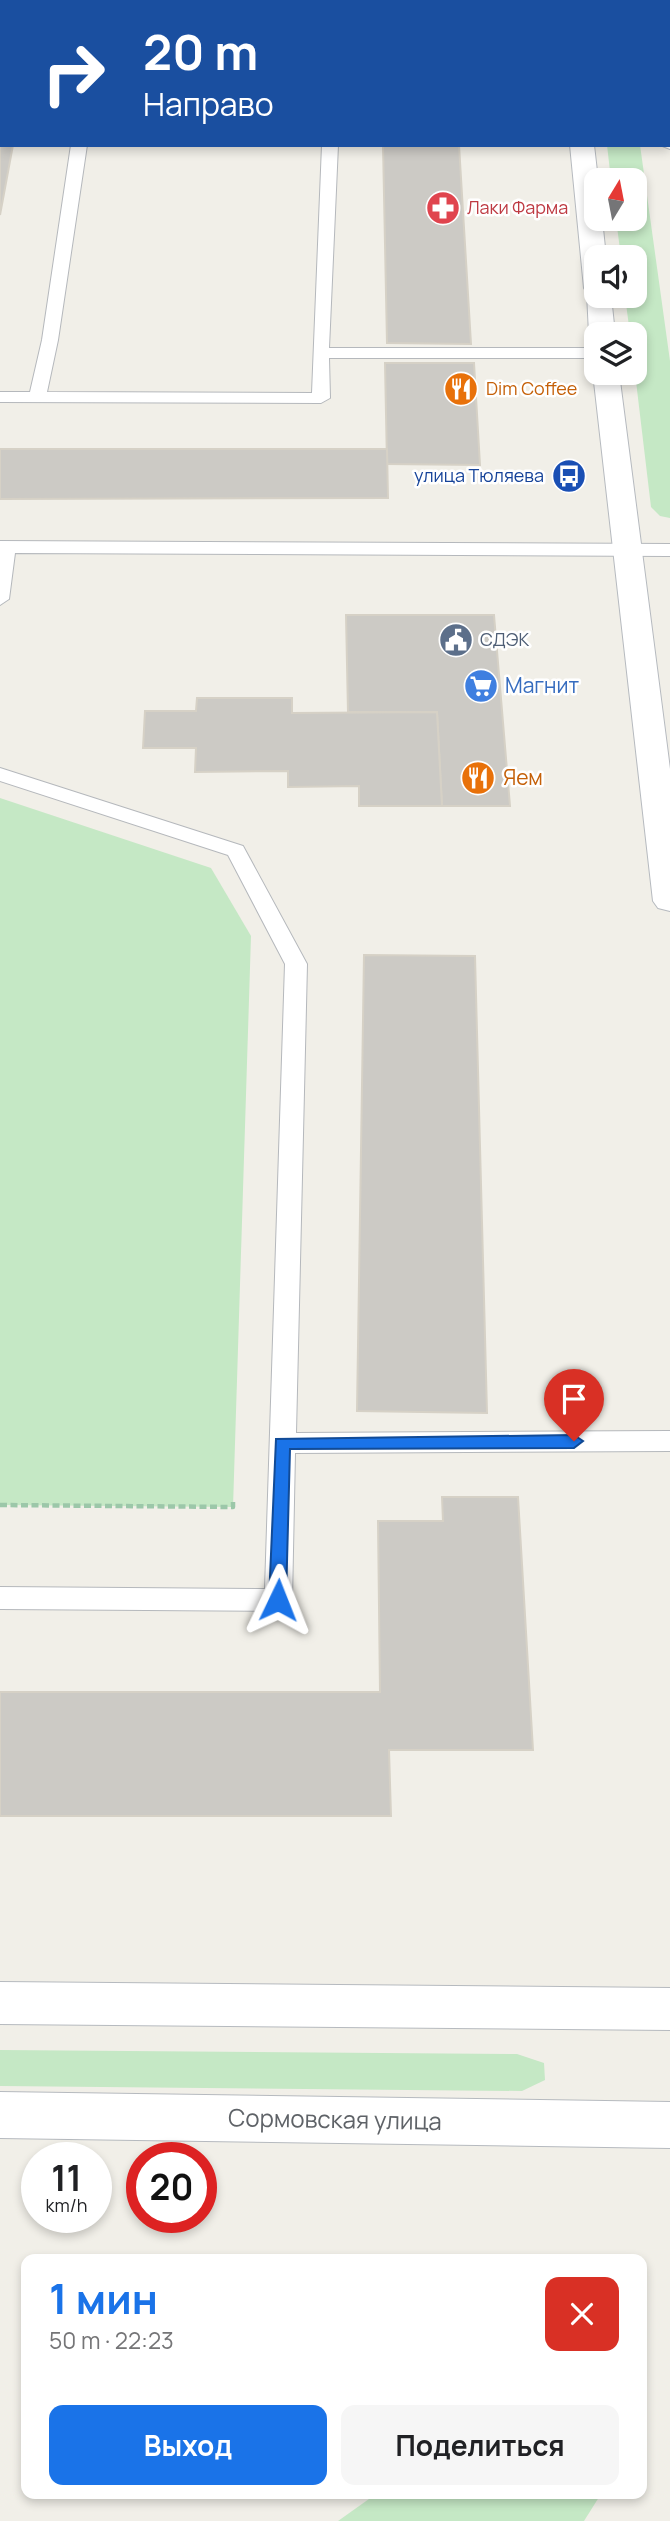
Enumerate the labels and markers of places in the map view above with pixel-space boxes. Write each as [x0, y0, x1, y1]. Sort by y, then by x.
pharmacy icon: Лаки Фарма [424, 189, 462, 227]
place label: Лаки Фарма [467, 195, 568, 219]
restaurant icon: Dim Coffee [442, 370, 480, 408]
place label: Dim Coffee [486, 376, 577, 400]
bus stop icon: улица Тюляева [550, 457, 588, 495]
place label: улица Тюляева [414, 463, 544, 487]
public building icon: СДЭК [437, 621, 475, 659]
place label: СДЭК [480, 627, 529, 651]
supermarket icon: Магнит [462, 667, 500, 705]
place label: Магнит [505, 671, 579, 699]
restaurant icon: Яем [459, 759, 497, 797]
place label: Яем [503, 763, 543, 791]
pin [544, 1369, 604, 1441]

